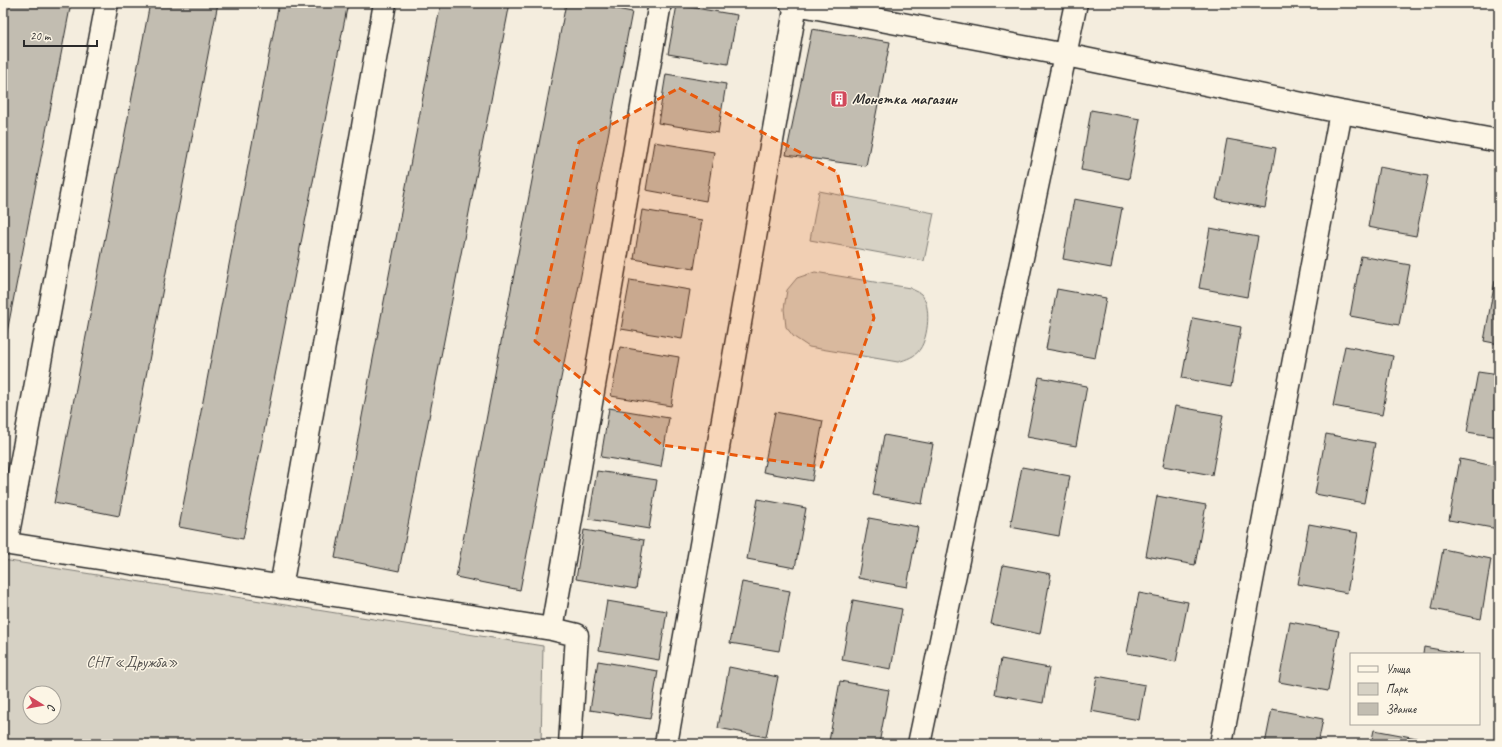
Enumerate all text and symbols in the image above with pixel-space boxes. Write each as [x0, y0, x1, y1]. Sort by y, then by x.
scale bar [24, 22, 97, 48]
text: 20 m [30, 28, 52, 44]
building icon: Монетка магазин [829, 89, 849, 109]
place label: Монетка магазин [852, 89, 958, 109]
park label: СНТ «Дружба» [86, 652, 178, 672]
legend [1350, 653, 1480, 725]
text: Улица [1386, 661, 1411, 677]
text: Парк [1386, 681, 1409, 697]
north arrow [22, 685, 62, 725]
text: Здание [1386, 701, 1417, 717]
text: С [44, 703, 59, 712]

